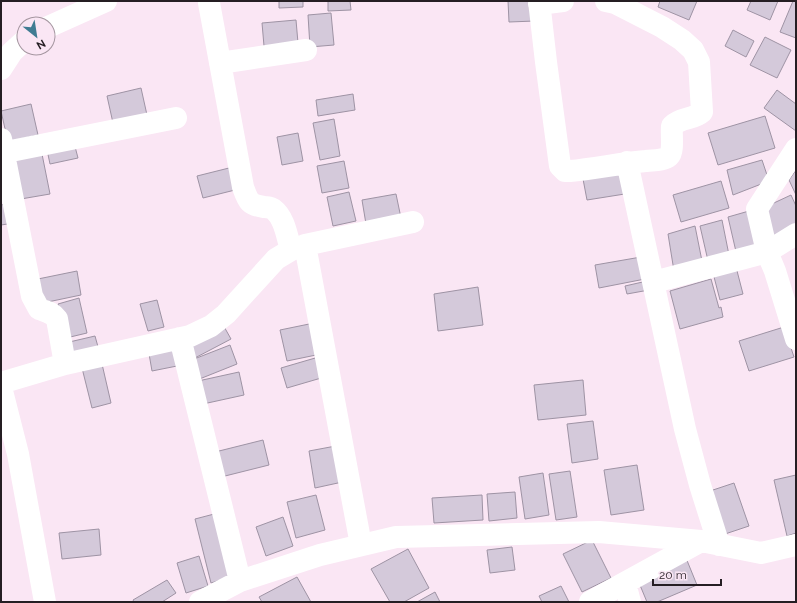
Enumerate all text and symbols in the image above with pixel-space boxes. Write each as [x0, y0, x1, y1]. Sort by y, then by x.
north arrow [16, 16, 56, 56]
text: N [34, 36, 48, 52]
scale bar [653, 561, 721, 587]
text: 20 m [659, 568, 687, 582]

